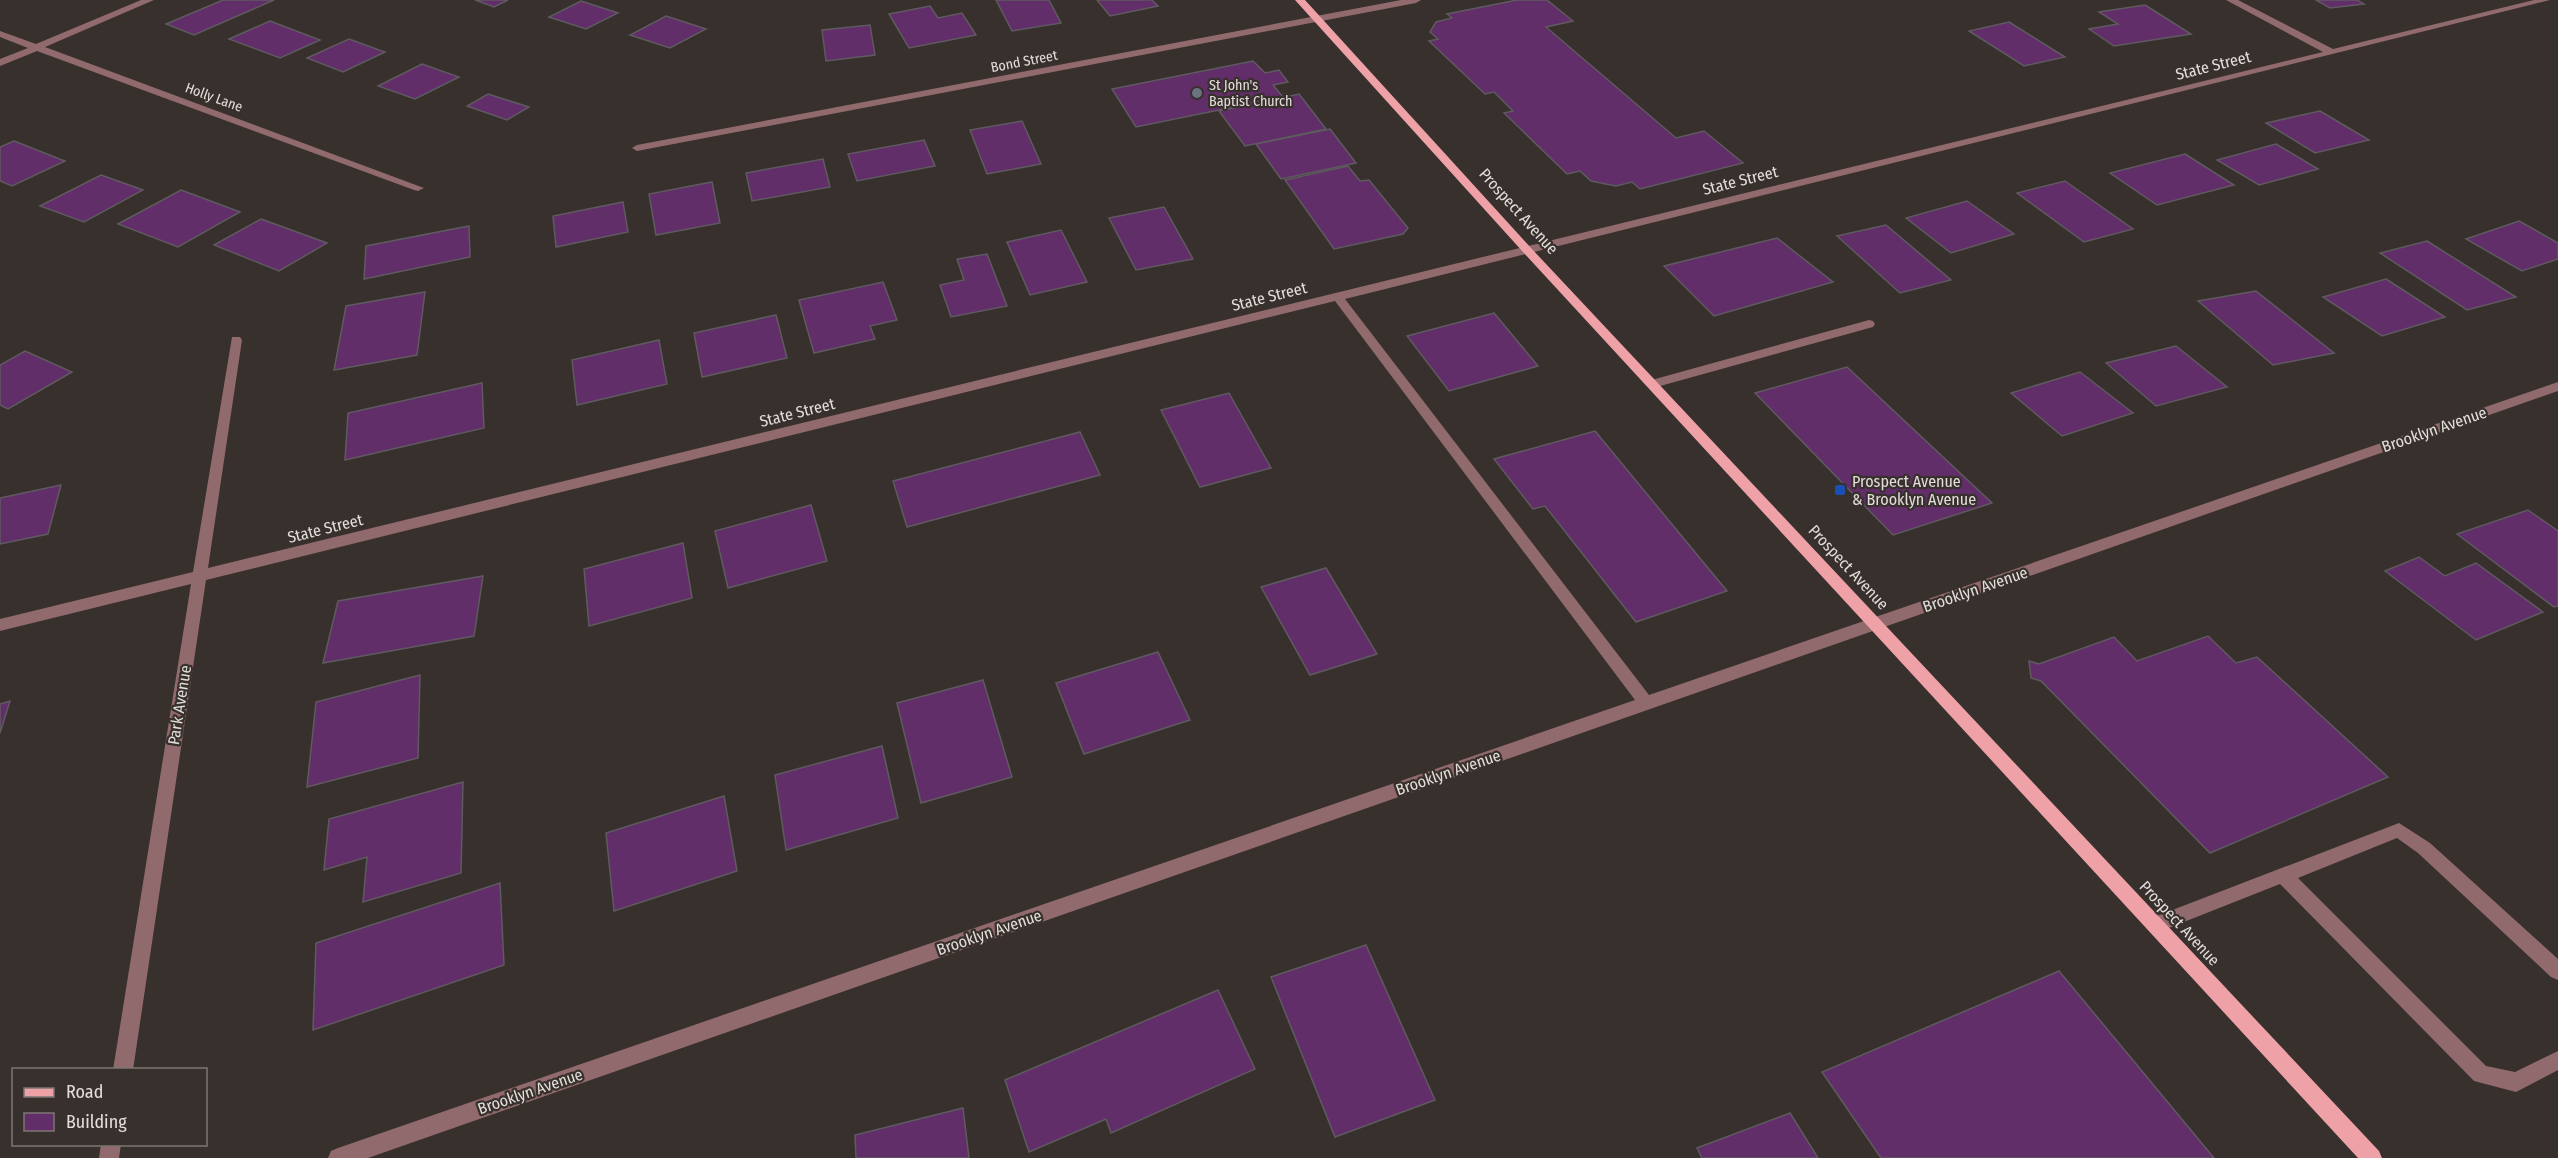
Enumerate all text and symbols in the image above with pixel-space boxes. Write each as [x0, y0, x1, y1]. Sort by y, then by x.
street label: Bond Street [989, 47, 1059, 76]
street label: State Street [2174, 47, 2253, 84]
place label: St John's Baptist Church [1209, 77, 1292, 110]
street label: Holly Lane [183, 79, 245, 116]
marker: St John's Baptist Church [1190, 86, 1204, 100]
street label: State Street [1701, 162, 1780, 199]
street label: Prospect Avenue [1475, 165, 1562, 258]
street label: State Street [1230, 278, 1309, 315]
street label: State Street [758, 394, 837, 431]
street label: Brooklyn Avenue [2379, 403, 2489, 456]
place label: Prospect Avenue & Brooklyn Avenue [1852, 472, 1976, 509]
marker: Prospect Avenue & Brooklyn Avenue [1833, 483, 1847, 497]
street label: State Street [286, 510, 365, 547]
street label: Prospect Avenue [1805, 521, 1893, 614]
street label: Brooklyn Avenue [1920, 563, 2030, 616]
street label: Park Avenue [164, 664, 195, 746]
street label: Brooklyn Avenue [1393, 746, 1503, 799]
street label: Prospect Avenue [2136, 877, 2224, 970]
street label: Brooklyn Avenue [934, 906, 1044, 959]
street label: Brooklyn Avenue [475, 1065, 585, 1118]
legend [12, 1068, 207, 1146]
text: Road [66, 1081, 103, 1103]
text: Building [66, 1111, 127, 1133]

